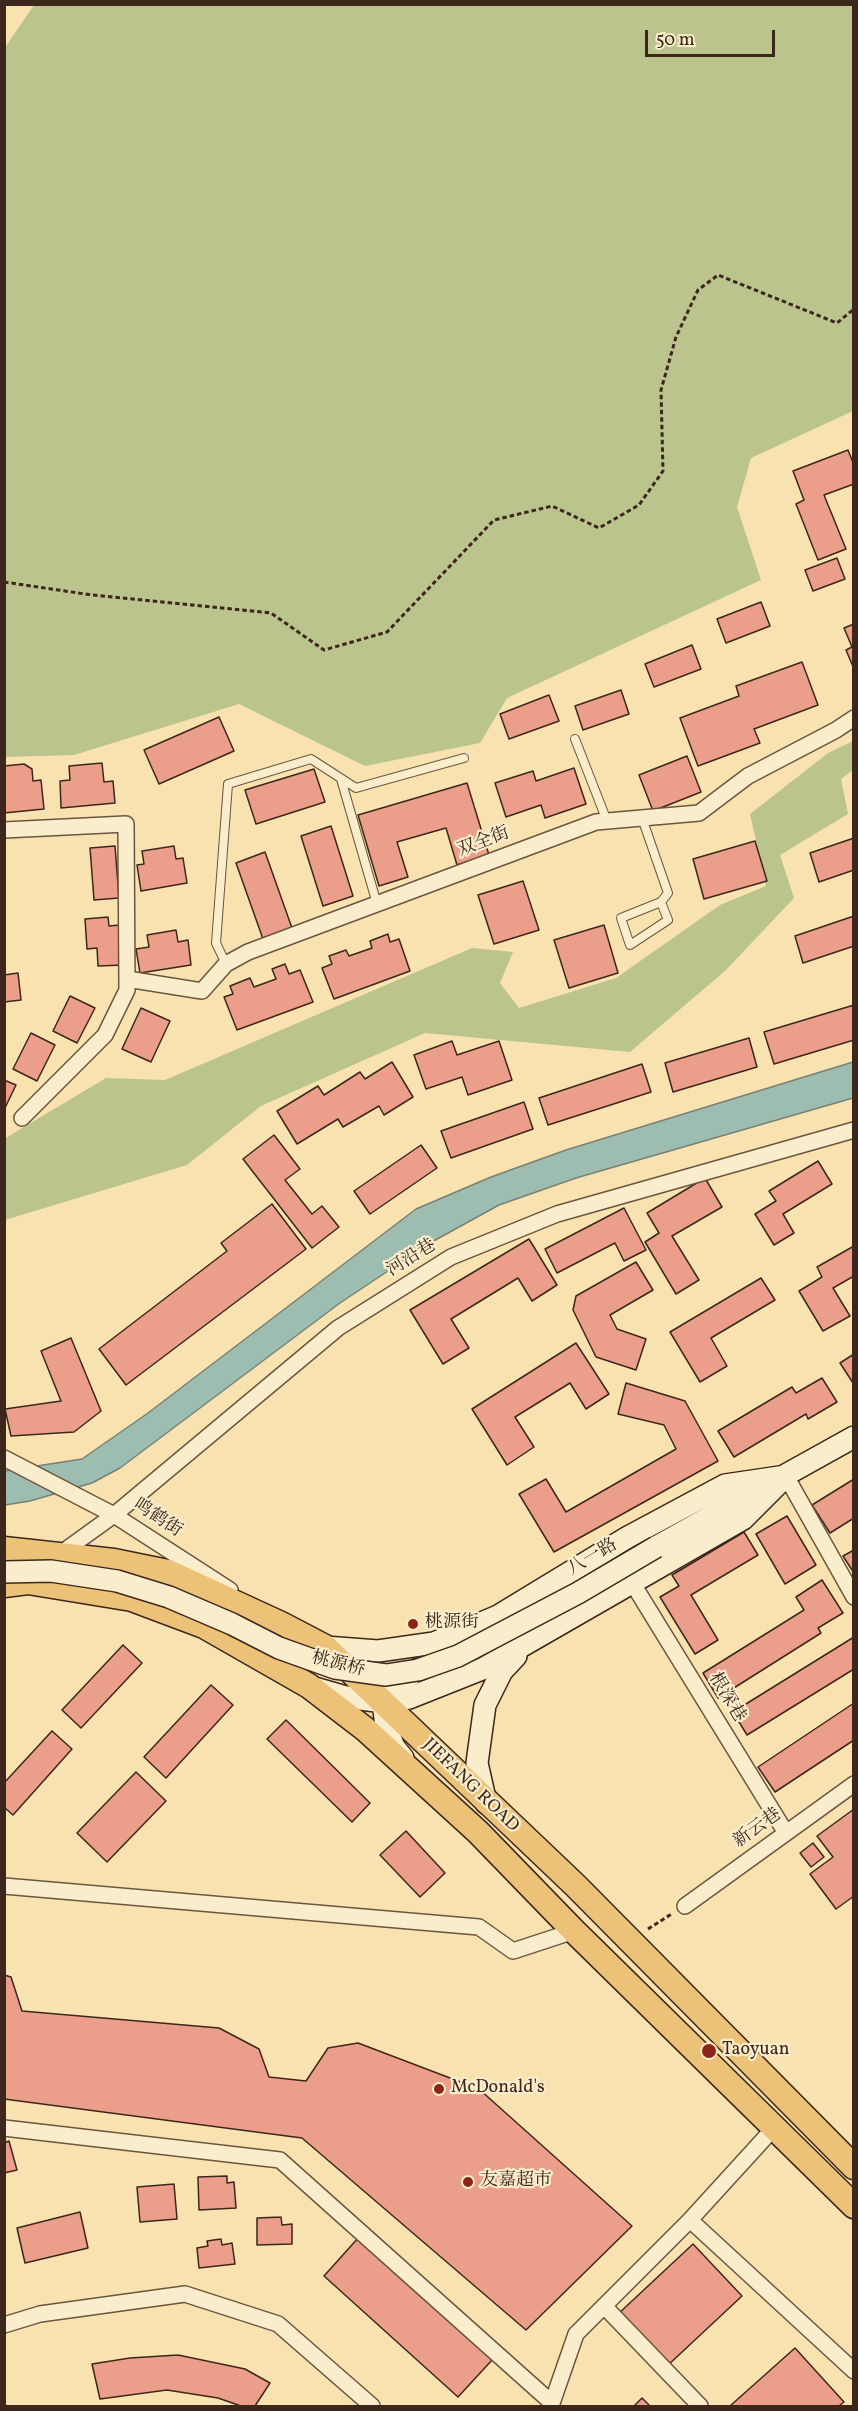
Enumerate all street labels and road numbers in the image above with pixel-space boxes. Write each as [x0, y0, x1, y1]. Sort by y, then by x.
street label: 双全街 [455, 823, 513, 863]
street label: 河沿巷 [383, 1236, 441, 1282]
street label: 鸣鹤街 [128, 1495, 186, 1543]
street label: 八一路 [564, 1535, 622, 1581]
street label: 桃源桥 [309, 1648, 367, 1682]
street label: 根深巷 [703, 1669, 749, 1727]
street label: JIEFANG ROAD [417, 1735, 523, 1837]
street label: 新云巷 [730, 1804, 786, 1854]

